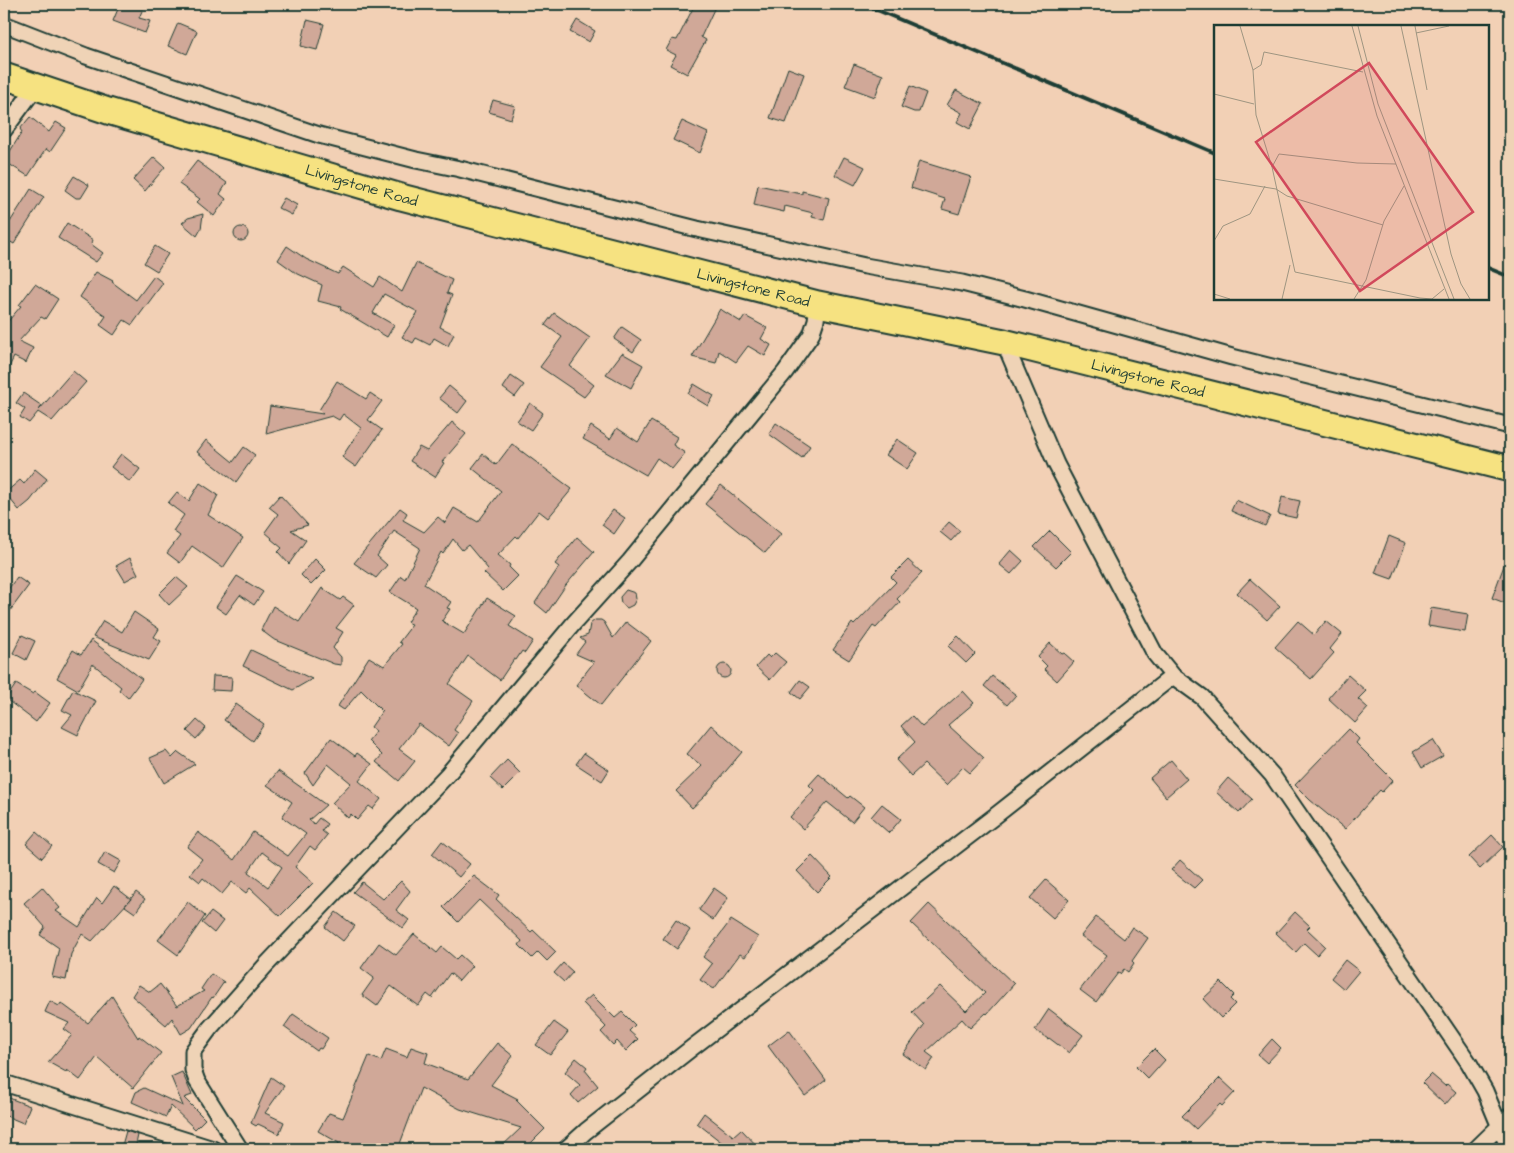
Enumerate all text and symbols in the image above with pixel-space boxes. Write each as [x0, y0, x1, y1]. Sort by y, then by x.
inset map [1214, 25, 1489, 300]
street label: Livingstone Road [303, 159, 420, 212]
street label: Livingstone Road [695, 263, 813, 313]
street label: Livingstone Road [1089, 354, 1207, 403]

